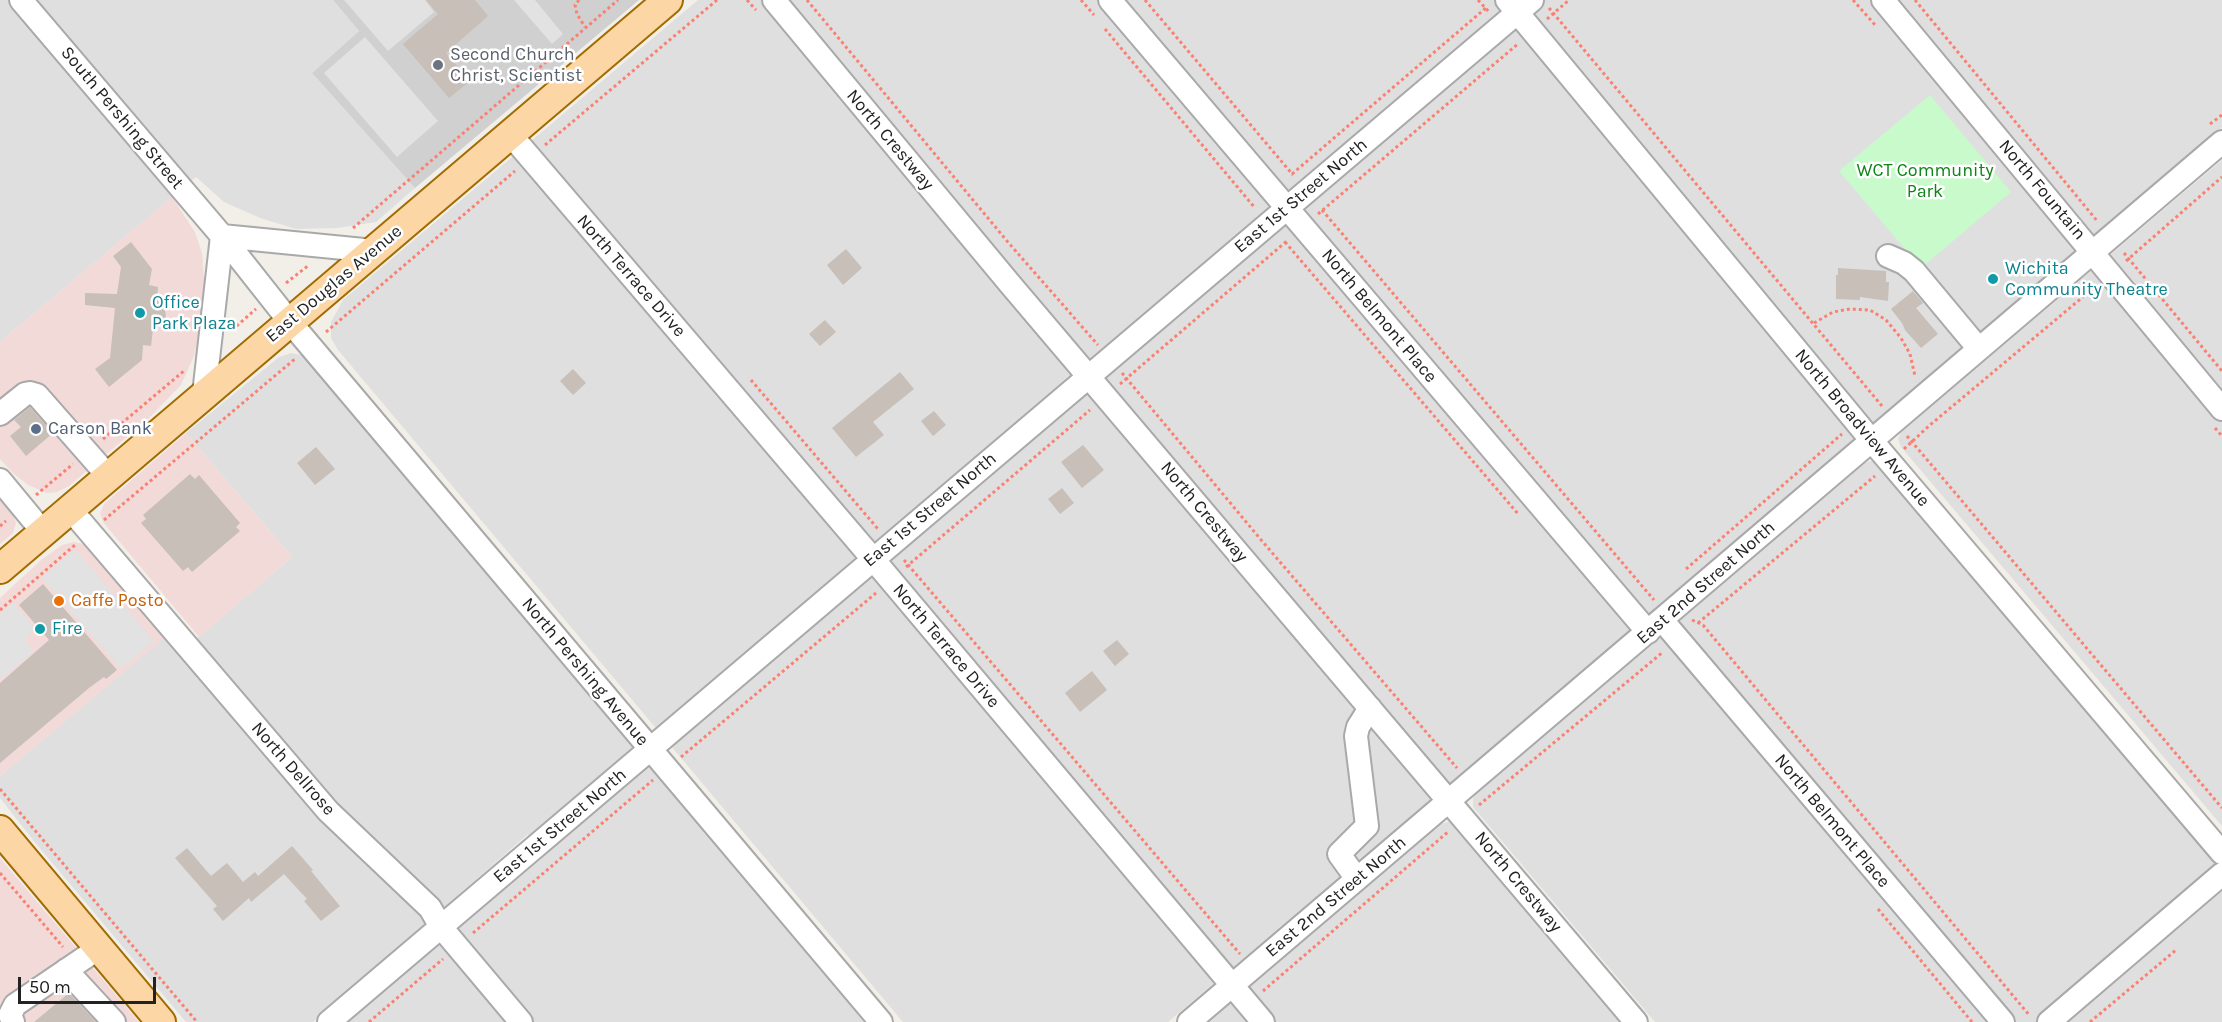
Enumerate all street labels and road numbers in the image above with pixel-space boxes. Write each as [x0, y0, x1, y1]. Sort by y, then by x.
street label: South Pershing Street [56, 42, 188, 194]
street label: North Crestway [842, 85, 938, 195]
street label: East 1st Street North [1230, 134, 1372, 258]
street label: North Fountain [1994, 136, 2090, 244]
street label: North Terrace Drive [572, 210, 690, 342]
street label: East Douglas Avenue [261, 221, 407, 347]
street label: North Belmont Place [1317, 245, 1441, 387]
street label: North Broadview Avenue [1790, 345, 1934, 511]
street label: East 1st Street North [859, 448, 1001, 572]
street label: North Crestway [1156, 457, 1252, 567]
street label: East 2nd Street North [1632, 517, 1780, 649]
street label: North Terrace Drive [888, 580, 1004, 712]
street label: North Pershing Avenue [517, 594, 653, 750]
street label: North Dellrose [247, 718, 339, 820]
street label: North Belmont Place [1770, 750, 1894, 892]
street label: East 1st Street North [489, 764, 631, 888]
street label: North Crestway [1470, 827, 1566, 937]
street label: East 2nd Street North [1261, 832, 1411, 962]

